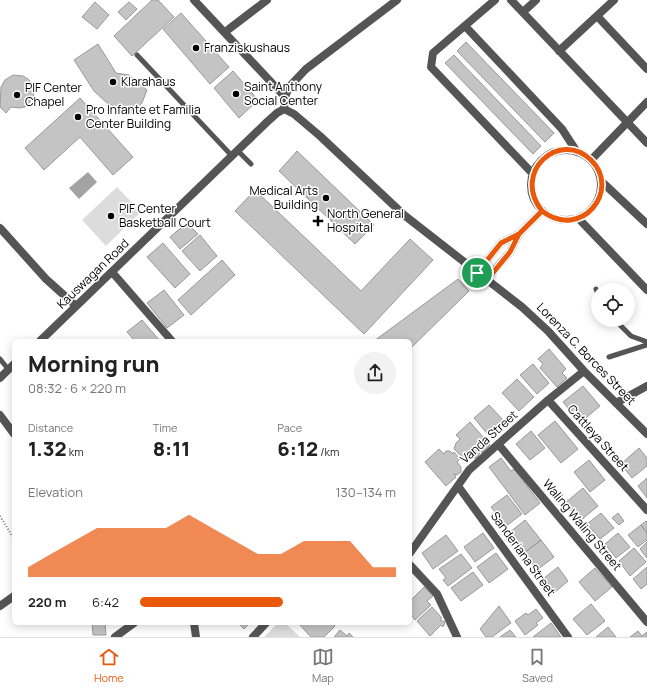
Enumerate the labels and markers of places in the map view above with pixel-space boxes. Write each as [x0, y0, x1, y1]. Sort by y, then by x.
place label: Franziskushaus [204, 39, 290, 56]
marker: Franziskushaus [191, 43, 201, 53]
place label: Klarahaus [121, 73, 176, 90]
marker: Klarahaus [108, 77, 118, 87]
place label: Saint Anthony Social Center [244, 78, 323, 109]
place label: PIF Center Chapel [25, 79, 83, 110]
marker: Saint Anthony Social Center [231, 89, 241, 99]
marker: PIF Center Chapel [12, 90, 22, 100]
place label: Pro Infante et Familia Center Building [86, 101, 201, 132]
marker: Pro Infante et Familia Center Building [73, 112, 83, 122]
place label: Medical Arts Building [249, 182, 318, 213]
marker: Medical Arts Building [321, 193, 331, 203]
place label: PIF Center Basketball Court [119, 200, 211, 231]
place label: North General Hospital [327, 205, 404, 236]
marker: PIF Center Basketball Court [106, 211, 116, 221]
marker: North General Hospital [312, 215, 324, 227]
pin [460, 256, 494, 290]

